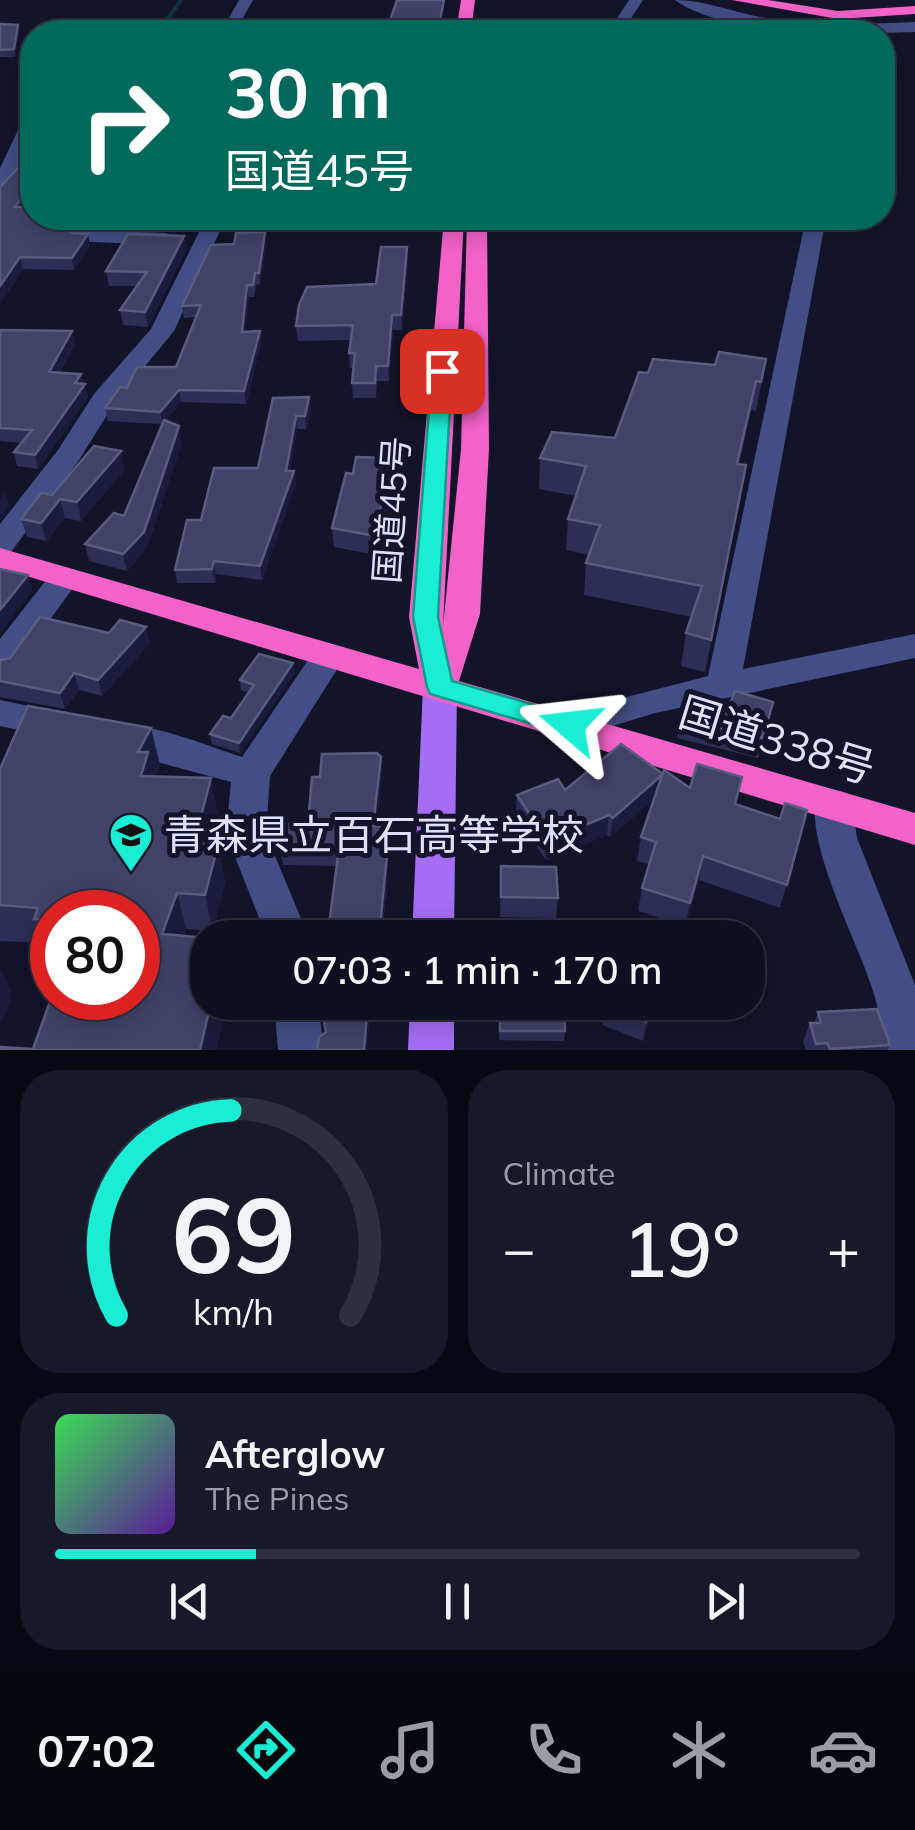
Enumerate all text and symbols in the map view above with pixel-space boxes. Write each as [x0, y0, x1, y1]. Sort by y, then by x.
text: 30 m [225, 48, 391, 136]
icon: right [60, 60, 190, 190]
text: 国道45号 [225, 142, 414, 198]
pin [400, 329, 485, 414]
icon: arrive [415, 344, 470, 399]
street label: 国道45号 [364, 435, 418, 585]
position arrow [518, 673, 622, 777]
street label: 国道338号 [673, 685, 881, 794]
place label: 青森県立百石高等学校 [164, 808, 584, 861]
school or university icon: 青森県立百石高等学校 [108, 812, 154, 873]
speed limit sign: 80 [30, 890, 160, 1020]
text: 07:03 · 1 min · 170 m [292, 946, 663, 994]
text: Climate [503, 1153, 615, 1193]
text: 69 [171, 1168, 296, 1299]
text: 19° [622, 1202, 740, 1296]
text: − [503, 1214, 536, 1283]
text: + [827, 1214, 860, 1283]
text: km/h [193, 1289, 274, 1334]
text: Afterglow [205, 1430, 385, 1478]
text: The Pines [205, 1478, 349, 1518]
icon: previous [162, 1574, 217, 1629]
icon: pause [430, 1574, 485, 1629]
icon: next [698, 1574, 753, 1629]
icon: directions [231, 1715, 301, 1785]
icon: music [375, 1715, 445, 1785]
icon: phone [519, 1715, 589, 1785]
icon: climate [664, 1715, 734, 1785]
icon: car [808, 1715, 878, 1785]
text: 07:02 [37, 1722, 156, 1778]

